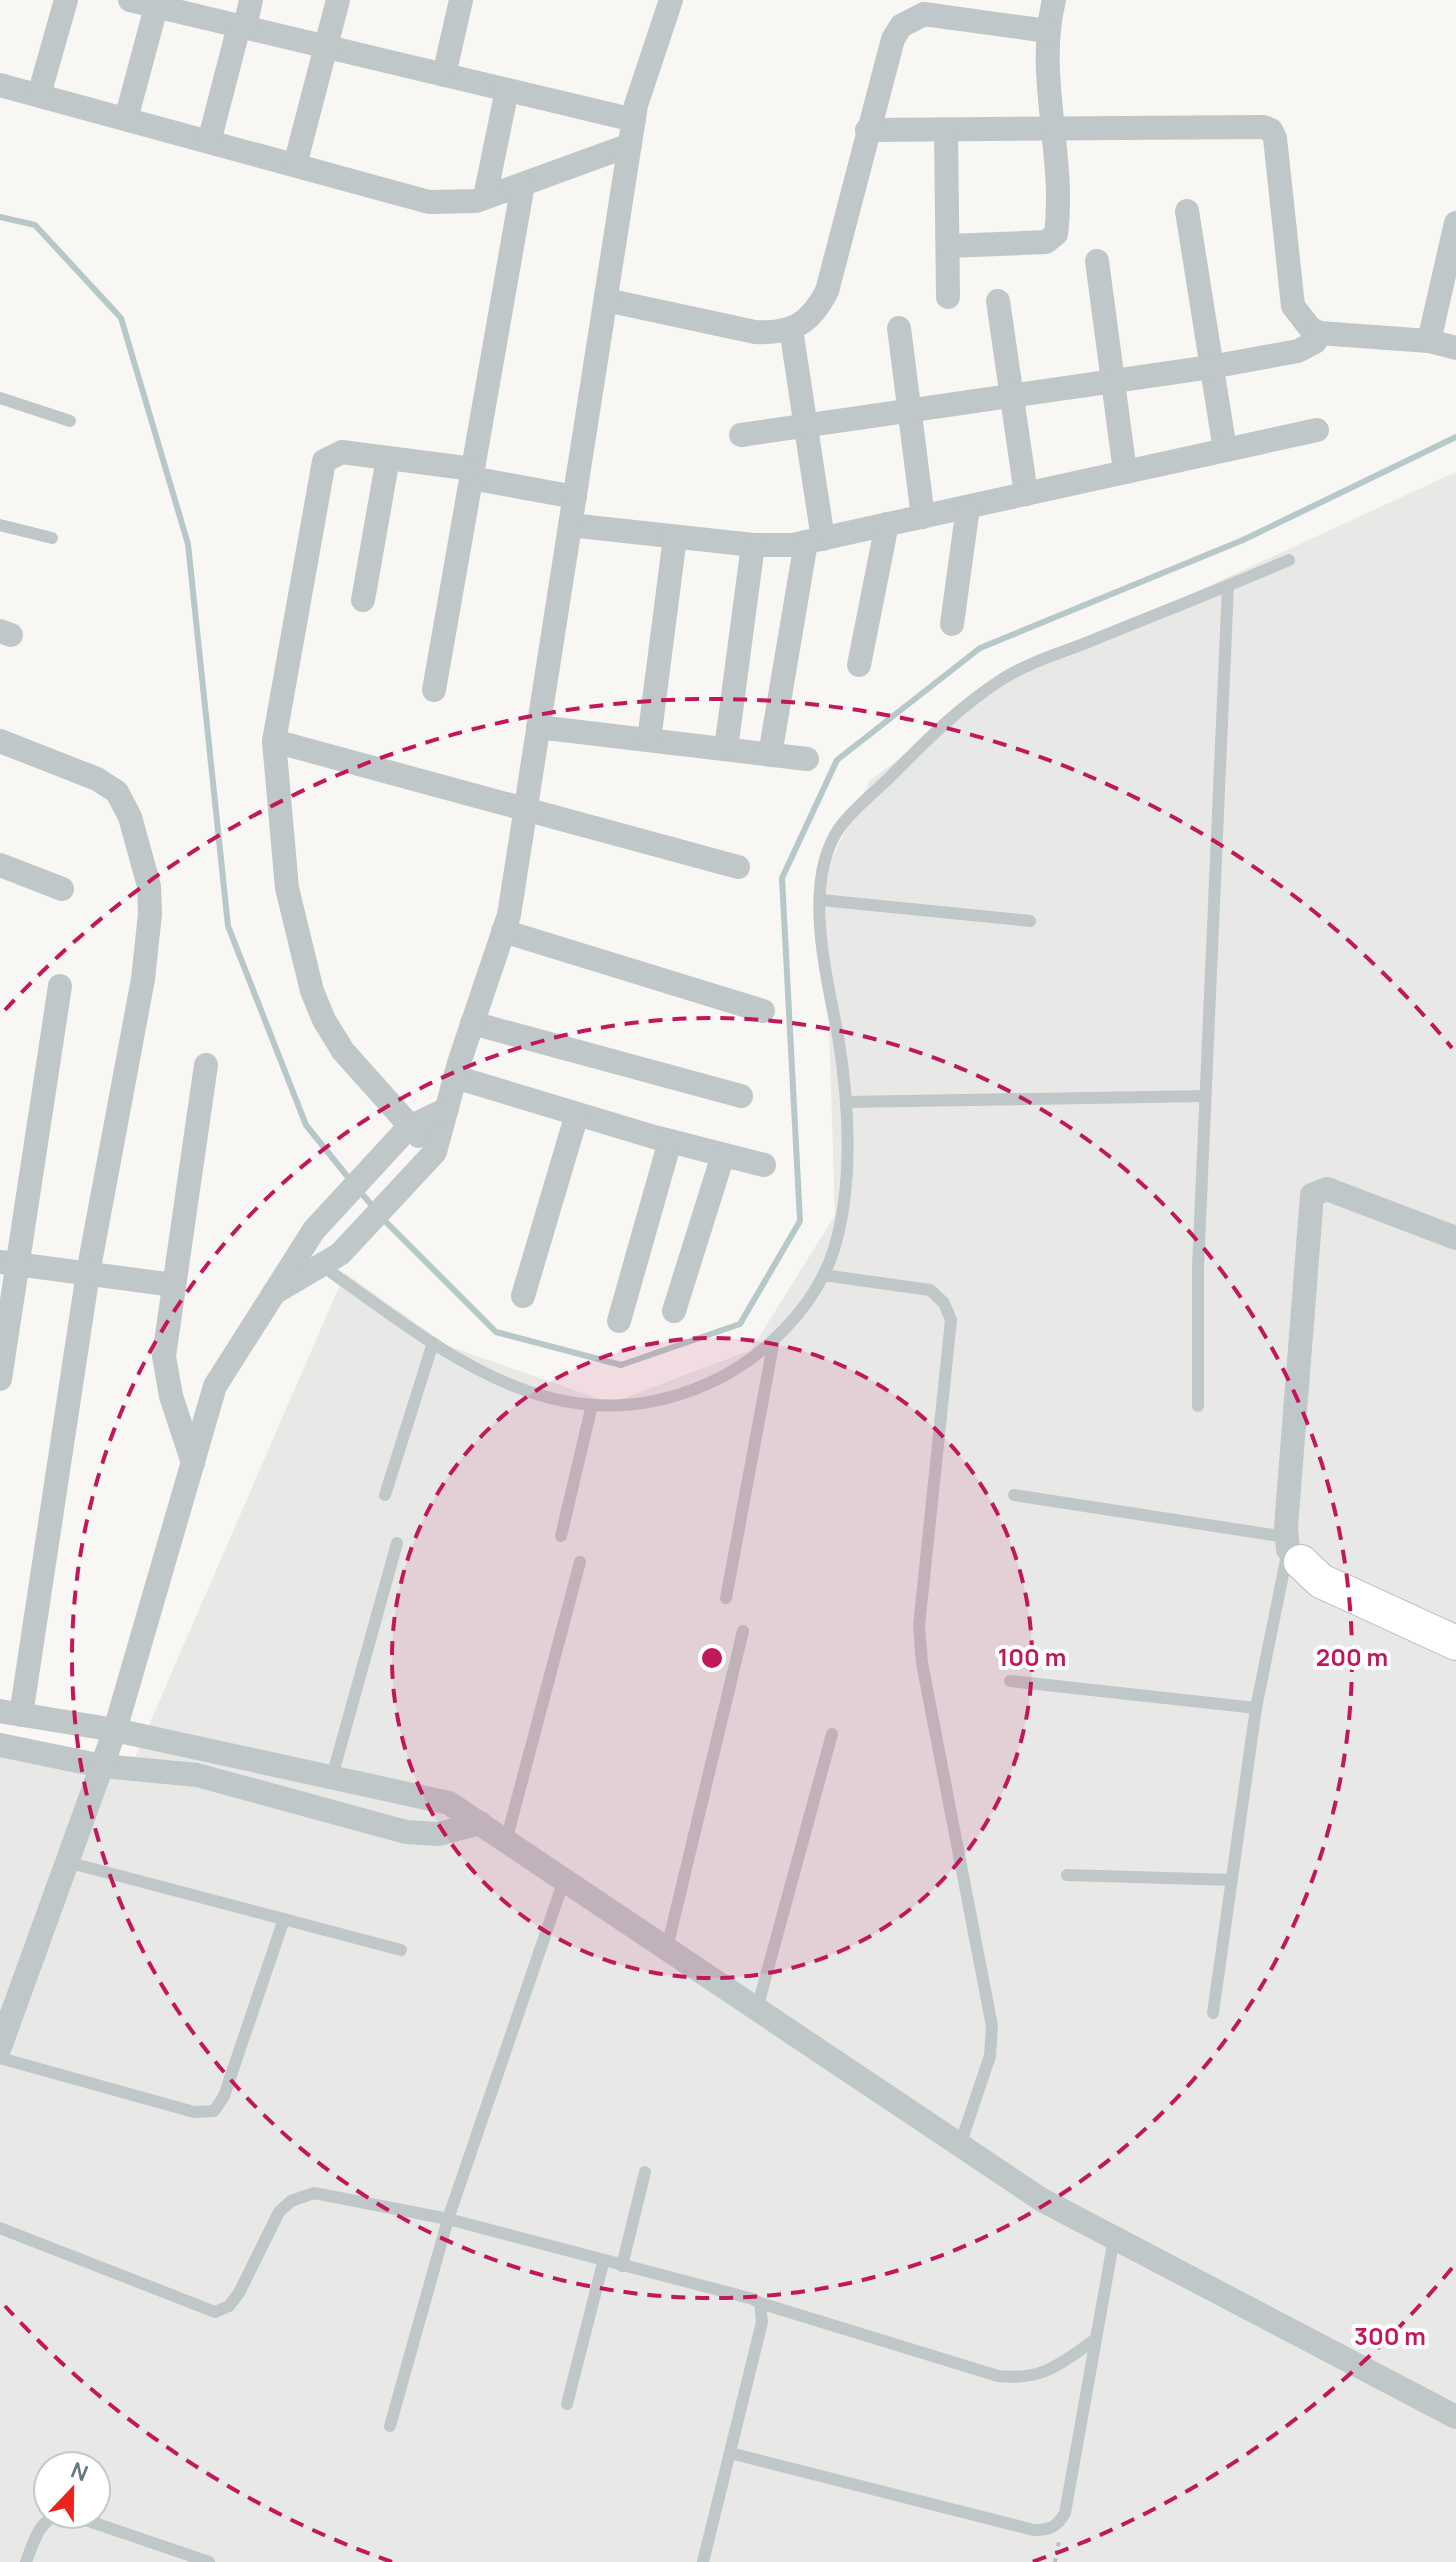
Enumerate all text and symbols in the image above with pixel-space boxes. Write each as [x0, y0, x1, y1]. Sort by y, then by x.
text: 100 m [998, 1640, 1066, 1673]
text: 200 m [1316, 1640, 1388, 1673]
centre of rings [698, 1644, 726, 1672]
text: 300 m [1354, 2319, 1426, 2352]
north arrow [32, 2450, 112, 2530]
text: N [67, 2455, 92, 2488]

